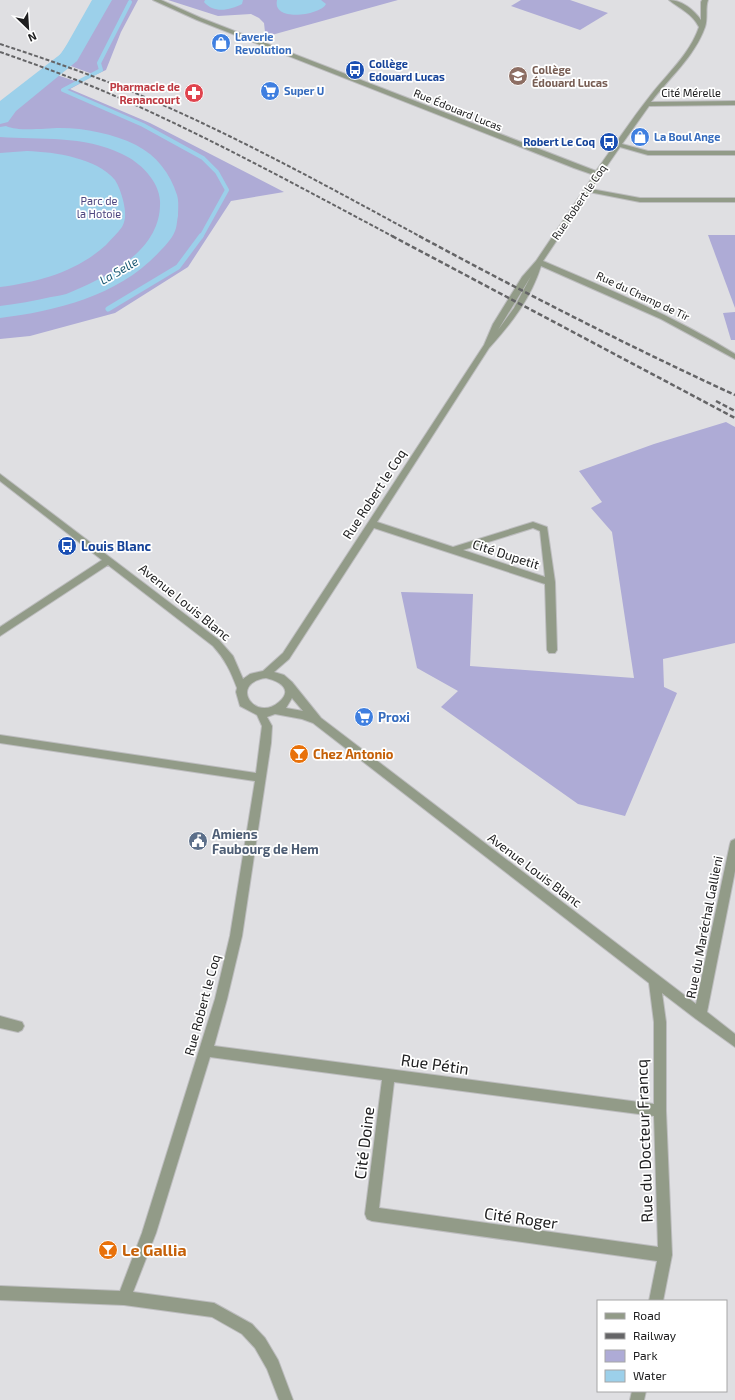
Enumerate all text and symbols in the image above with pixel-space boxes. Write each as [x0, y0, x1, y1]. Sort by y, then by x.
north arrow [8, 8, 48, 48]
text: N [26, 30, 39, 45]
place label: Laverie Revolution [235, 30, 292, 56]
shop icon: Laverie Revolution [210, 32, 232, 54]
place label: Collège Edouard Lucas [369, 57, 445, 83]
bus stop icon: Collège Edouard Lucas [344, 59, 366, 81]
place label: Collège Édouard Lucas [532, 63, 608, 89]
school or university icon: Collège Édouard Lucas [507, 65, 529, 87]
place label: Pharmacie de Renancourt [110, 80, 180, 106]
supermarket icon: Super U [259, 80, 281, 102]
pharmacy icon: Pharmacie de Renancourt [183, 82, 205, 104]
place label: Super U [284, 84, 324, 97]
street label: Rue Édouard Lucas [412, 86, 505, 133]
street label: Cité Mérelle [661, 86, 721, 99]
shop icon: La Boul Ange [629, 126, 651, 148]
place label: La Boul Ange [654, 130, 720, 143]
bus stop icon: Robert Le Coq [598, 131, 620, 153]
place label: Robert Le Coq [523, 135, 595, 148]
street label: Rue Robert le Coq [549, 162, 609, 242]
park label: Parc de la Hotoie [77, 194, 121, 220]
water label: La Selle [97, 253, 141, 287]
street label: Rue du Champ de Tir [594, 268, 693, 323]
street label: Rue Robert le Coq [339, 446, 409, 542]
bus stop icon: Louis Blanc [56, 535, 78, 557]
street label: Cité Dupetit [471, 536, 541, 572]
place label: Louis Blanc [81, 538, 151, 554]
street label: Avenue Louis Blanc [136, 560, 234, 644]
supermarket icon: Proxi [353, 706, 375, 728]
place label: Proxi [378, 709, 410, 725]
bar icon: Chez Antonio [288, 743, 310, 765]
place label: Chez Antonio [313, 746, 394, 762]
place label: Amiens Faubourg de Hem [212, 826, 319, 857]
street label: Avenue Louis Blanc [485, 829, 585, 911]
public building icon: Amiens Faubourg de Hem [187, 830, 209, 852]
street label: Rue du Maréchal Gallieni [682, 854, 726, 1000]
street label: Rue Robert le Coq [181, 953, 223, 1057]
street label: Rue Pétin [400, 1049, 470, 1078]
street label: Rue du Docteur Francq [631, 1059, 656, 1223]
street label: Cité Doine [350, 1106, 377, 1180]
street label: Cité Roger [483, 1203, 560, 1232]
bar icon: Le Gallia [97, 1239, 119, 1261]
place label: Le Gallia [122, 1240, 187, 1259]
legend [597, 1300, 727, 1392]
text: Road [633, 1308, 661, 1322]
text: Railway [633, 1328, 677, 1342]
text: Park [633, 1348, 658, 1362]
text: Water [633, 1368, 667, 1382]

